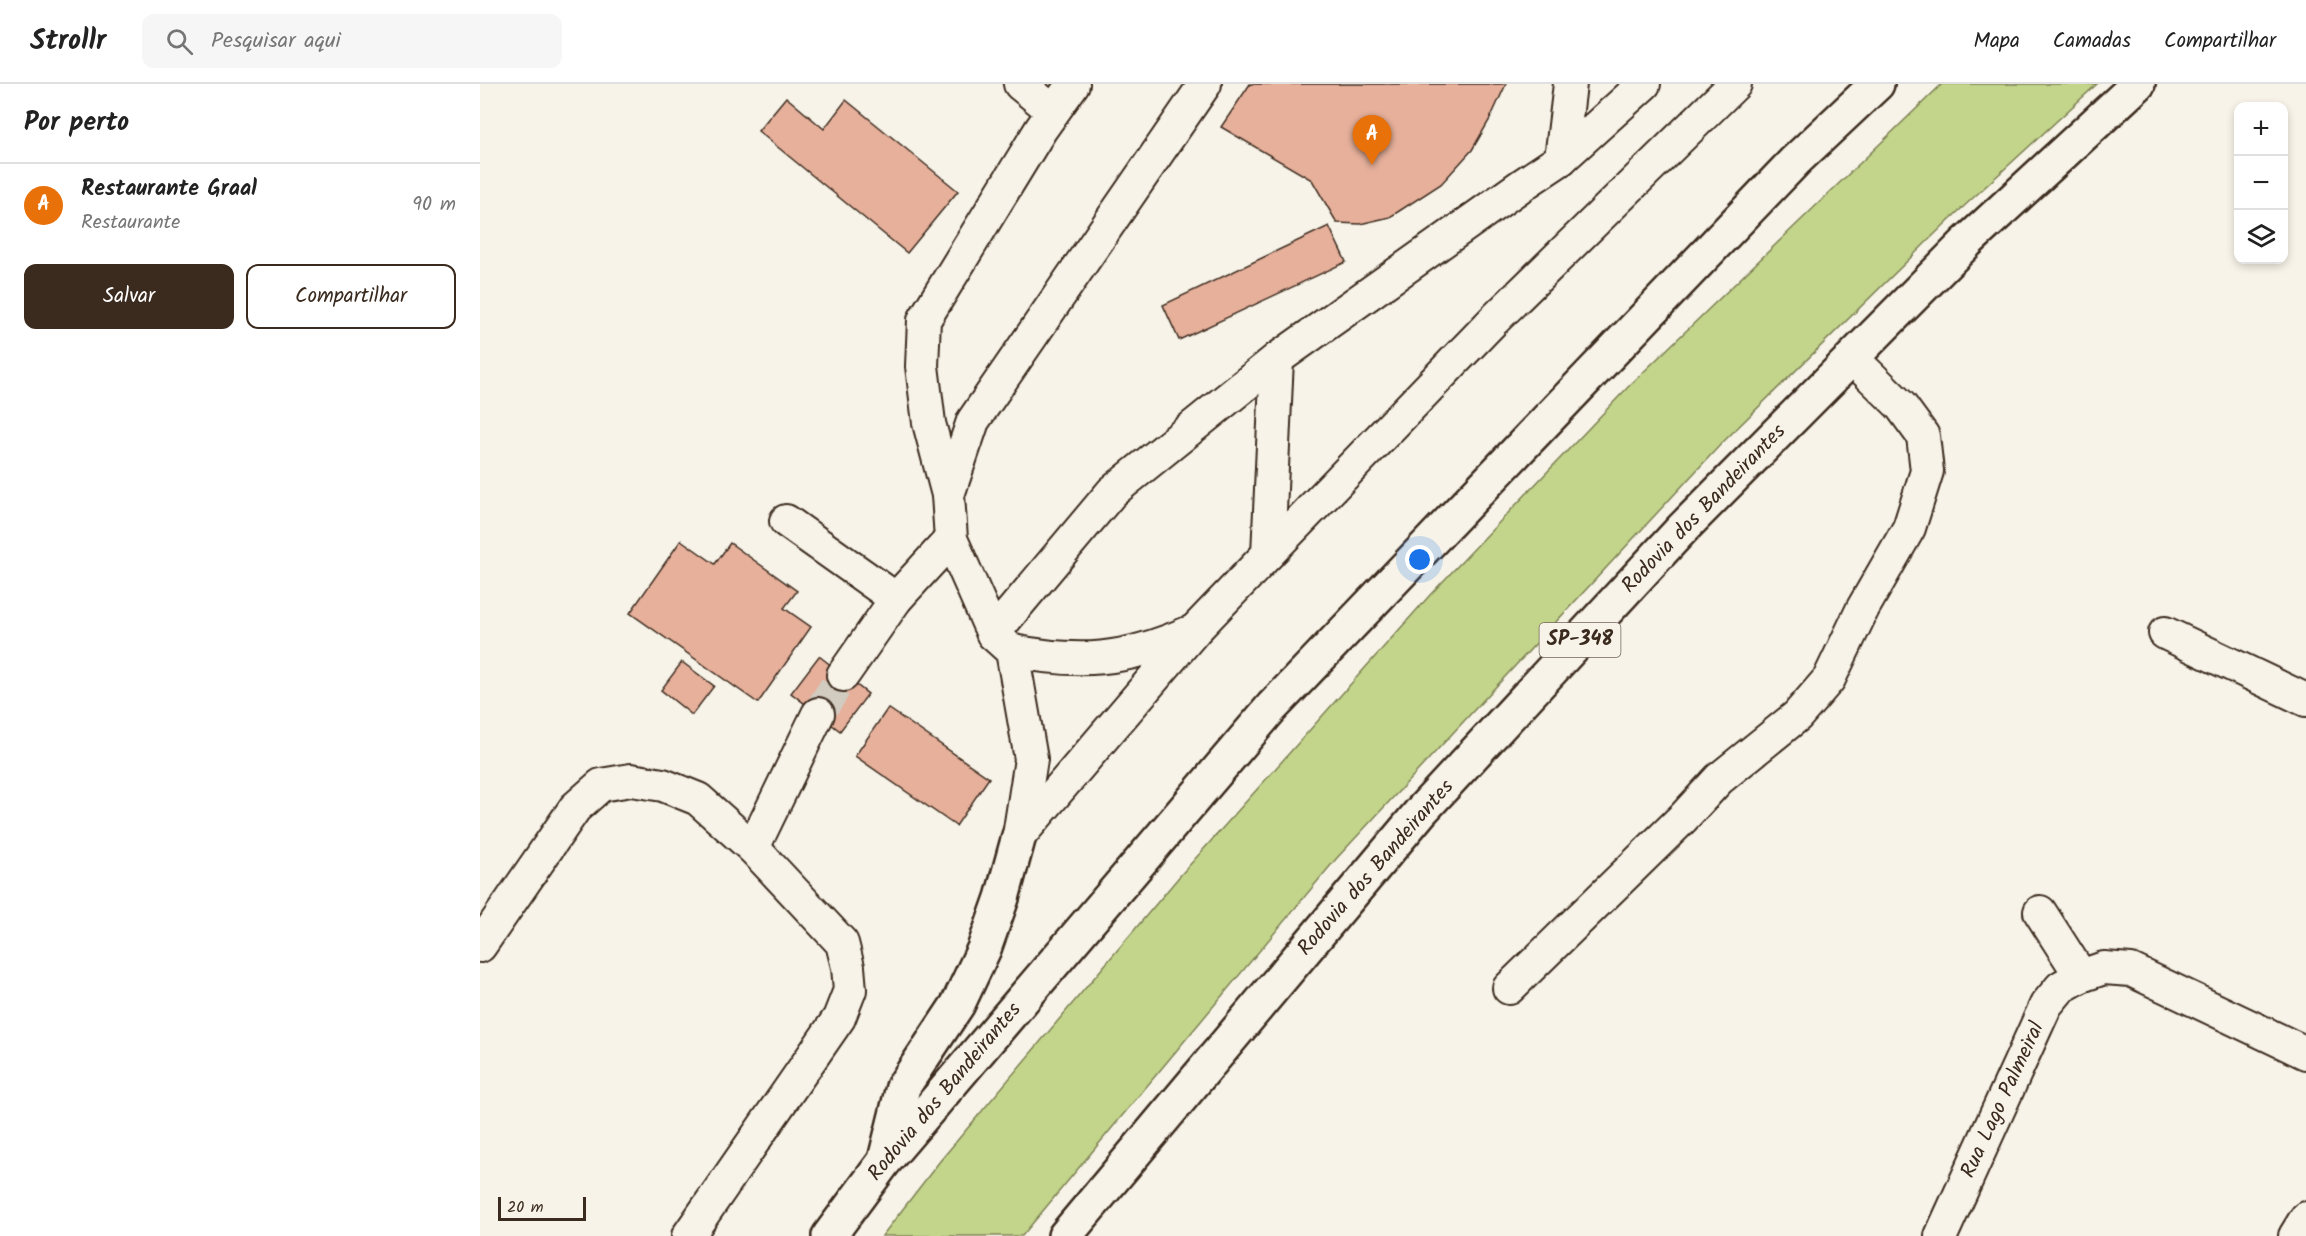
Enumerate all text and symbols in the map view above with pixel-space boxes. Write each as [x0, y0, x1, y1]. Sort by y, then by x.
search box [142, 14, 562, 68]
text: Strollr [30, 19, 106, 64]
text: Pesquisar aqui [211, 24, 341, 59]
icon: search [163, 25, 196, 58]
text: Mapa [1973, 25, 2020, 58]
text: Camadas [2053, 25, 2131, 58]
text: Compartilhar [2164, 25, 2276, 58]
text: Por perto [24, 102, 129, 144]
map controls [2234, 102, 2288, 264]
button: + [2234, 102, 2288, 156]
pin: A [1352, 116, 1392, 165]
button: − [2234, 156, 2288, 210]
text: Restaurante Graal [81, 172, 257, 207]
text: A [37, 189, 50, 221]
text: 90 m [412, 189, 456, 221]
text: Restaurante [81, 207, 180, 239]
button: layers [2234, 210, 2288, 264]
button: Salvar [24, 264, 234, 329]
button: Compartilhar [246, 264, 456, 329]
street label: Rodovia dos Bandeirantes [1614, 417, 1794, 601]
your location [1405, 545, 1434, 574]
road number: SP-348 [1540, 623, 1620, 657]
street label: Rodovia dos Bandeirantes [1290, 772, 1462, 964]
street label: Rodovia dos Bandeirantes [860, 995, 1030, 1189]
street label: Rua Lago Palmeiral [1952, 1016, 2054, 1184]
scale bar [498, 1194, 586, 1222]
text: 20 m [507, 1195, 543, 1220]

